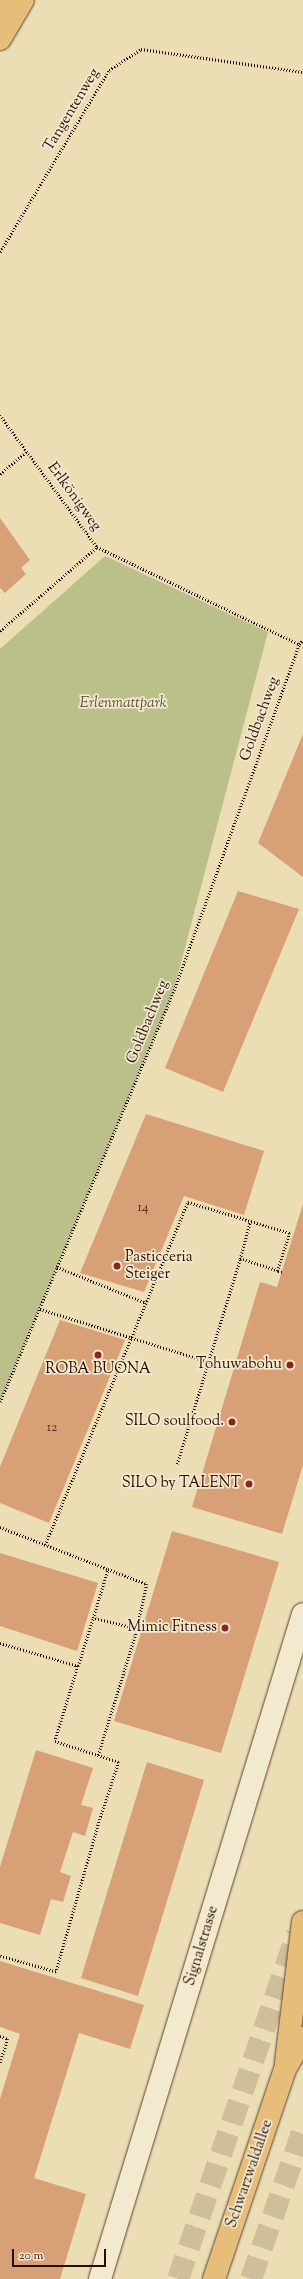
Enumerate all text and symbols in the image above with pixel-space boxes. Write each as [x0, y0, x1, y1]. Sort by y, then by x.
street label: Tangentenweg [40, 65, 104, 155]
street label: Erlkönigweg [43, 459, 105, 535]
street label: Goldbachweg [236, 674, 284, 764]
park label: Erlenmattpark [80, 695, 166, 713]
street label: Goldbachweg [123, 978, 173, 1066]
house number: 14 [138, 1200, 148, 1216]
place label: Pasticceria Steiger [125, 1248, 193, 1283]
marker: Pasticceria Steiger [112, 1261, 122, 1271]
marker: ROBA BUONA [93, 1350, 103, 1360]
place label: Tohuwabohu [196, 1356, 282, 1374]
marker: Tohuwabohu [285, 1360, 295, 1370]
place label: ROBA BUONA [45, 1361, 151, 1379]
place label: SILO soulfood. [125, 1413, 224, 1431]
marker: SILO soulfood. [227, 1417, 237, 1427]
house number: 12 [47, 1420, 57, 1436]
place label: SILO by TALENT [122, 1475, 241, 1493]
marker: SILO by TALENT [244, 1479, 254, 1489]
place label: Mimic Fitness [127, 1619, 217, 1637]
marker: Mimic Fitness [220, 1623, 230, 1633]
street label: Signalstrasse [181, 1904, 223, 1988]
street label: Schwarzwaldallee [223, 2118, 277, 2230]
scale bar [14, 2241, 108, 2267]
text: 20 m [19, 2247, 43, 2265]

